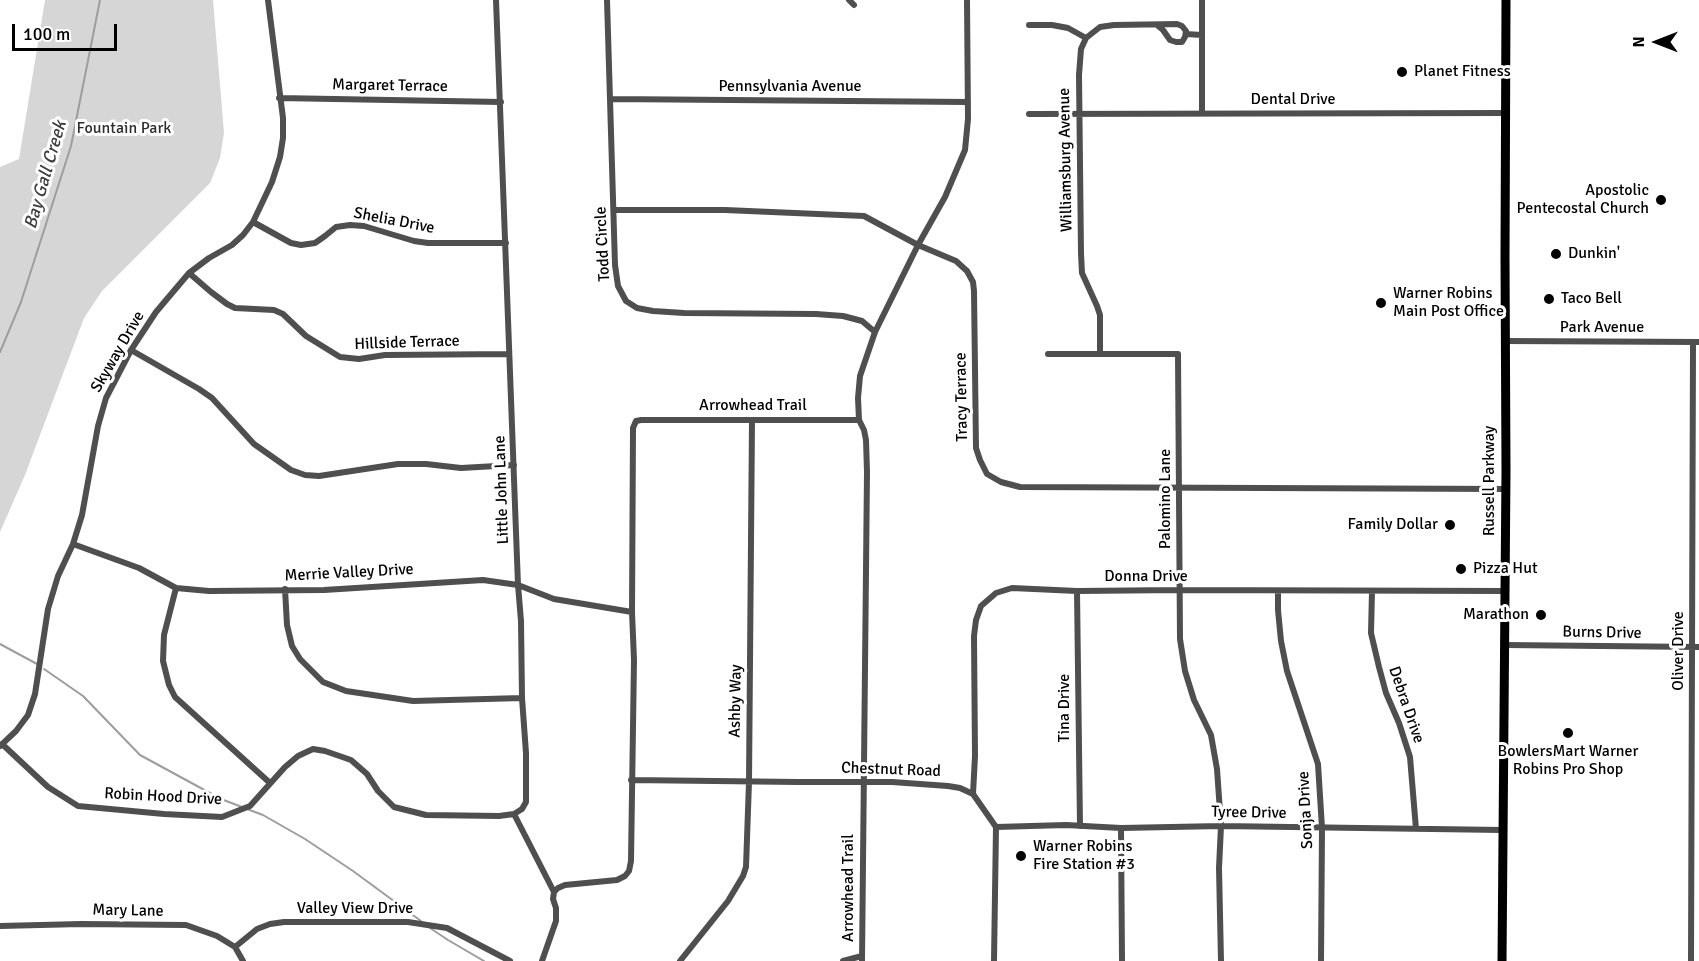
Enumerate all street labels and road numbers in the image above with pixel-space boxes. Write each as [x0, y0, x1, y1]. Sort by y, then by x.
street label: Margaret Terrace [332, 75, 448, 97]
street label: Pennsylvania Avenue [718, 77, 862, 97]
street label: Williamsburg Avenue [1055, 88, 1077, 232]
street label: Dental Drive [1251, 90, 1335, 110]
street label: Shelia Drive [352, 204, 436, 238]
street label: Todd Circle [591, 206, 615, 282]
street label: Skyway Drive [87, 308, 149, 396]
street label: Park Avenue [1560, 318, 1644, 338]
street label: Hillside Terrace [354, 332, 460, 354]
street label: Tracy Terrace [952, 352, 972, 442]
street label: Arrowhead Trail [699, 396, 807, 416]
street label: Russell Parkway [1480, 426, 1500, 536]
street label: Little John Lane [491, 435, 513, 545]
street label: Palomino Lane [1156, 449, 1176, 549]
street label: Merrie Valley Drive [284, 560, 414, 586]
street label: Donna Drive [1104, 567, 1188, 587]
street label: Oliver Drive [1669, 611, 1689, 691]
street label: Burns Drive [1562, 623, 1642, 643]
street label: Ashby Way [726, 664, 746, 738]
street label: Debra Drive [1384, 664, 1428, 746]
street label: Tina Drive [1055, 674, 1075, 742]
street label: Chestnut Road [841, 759, 941, 781]
street label: Sonja Drive [1294, 771, 1318, 849]
street label: Robin Hood Drive [104, 784, 222, 810]
street label: Tyree Drive [1211, 803, 1287, 823]
street label: Arrowhead Trail [839, 834, 859, 942]
street label: Valley View Drive [297, 899, 413, 919]
street label: Mary Lane [92, 901, 164, 921]

